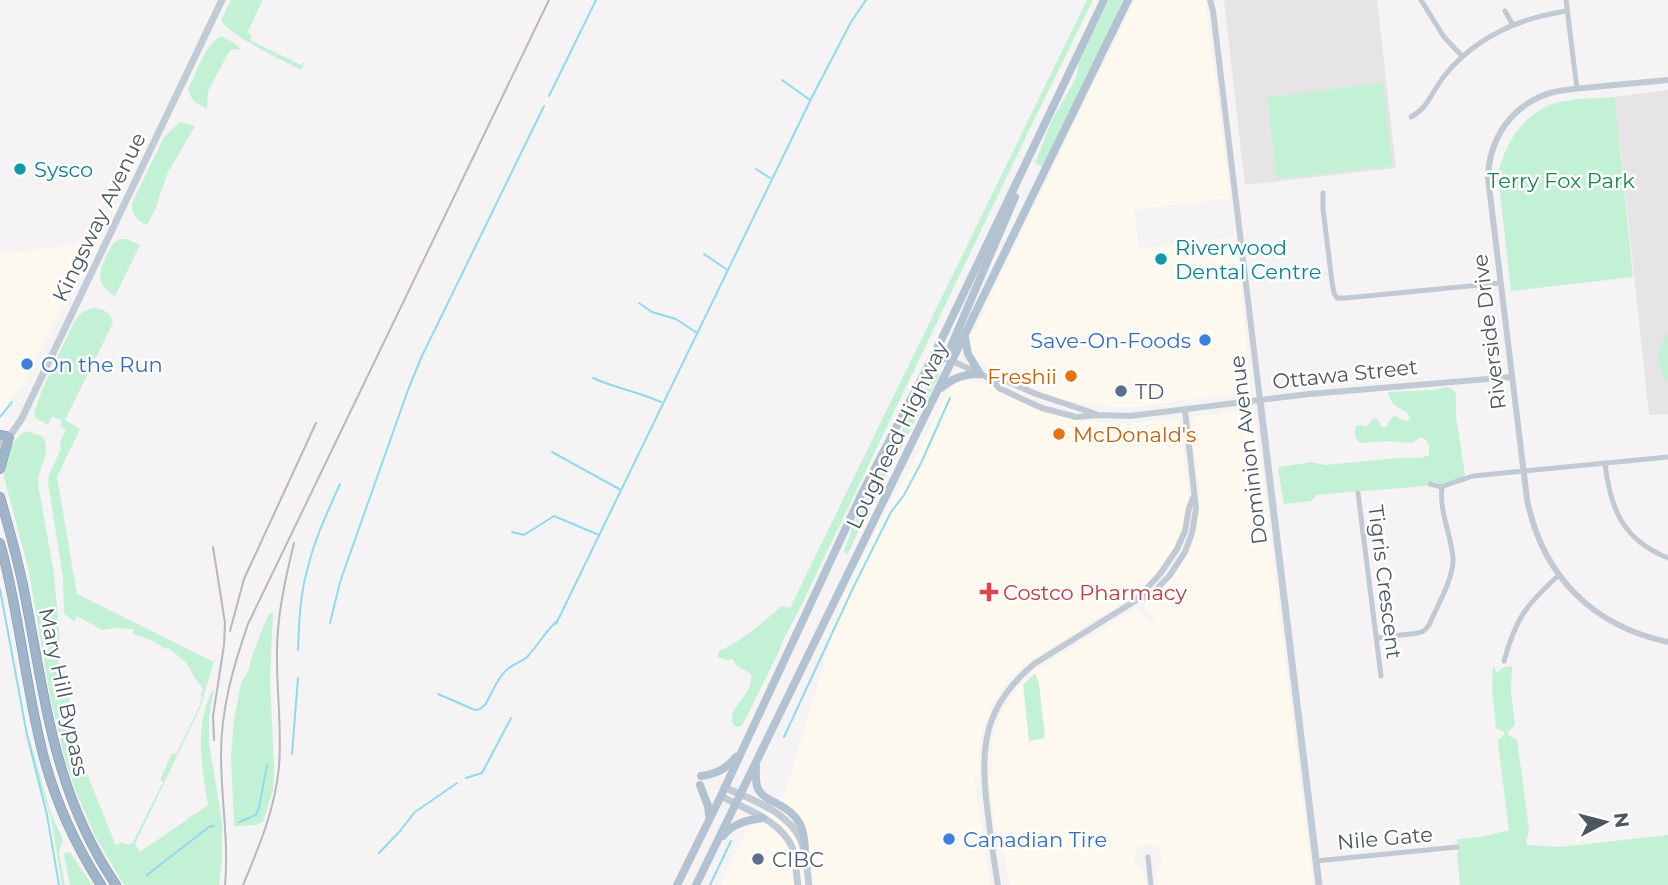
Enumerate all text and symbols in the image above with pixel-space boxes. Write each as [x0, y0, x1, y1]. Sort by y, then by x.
street label: Kingsway Avenue [47, 128, 151, 306]
place label: Sysco [34, 157, 93, 182]
marker: Sysco [12, 161, 28, 177]
park label: Terry Fox Park [1487, 168, 1635, 193]
place label: Riverwood Dental Centre [1175, 235, 1322, 284]
marker: Riverwood Dental Centre [1153, 251, 1169, 267]
street label: Riverside Drive [1467, 253, 1511, 411]
place label: Save-On-Foods [1030, 328, 1191, 353]
marker: Save-On-Foods [1197, 332, 1213, 348]
street label: Lougheed Highway [841, 337, 954, 533]
place label: On the Run [41, 352, 163, 377]
street label: Dominion Avenue [1224, 354, 1272, 546]
street label: Ottawa Street [1271, 354, 1419, 394]
marker: On the Run [19, 356, 35, 372]
place label: Freshii [987, 364, 1057, 389]
marker: Freshii [1063, 368, 1079, 384]
place label: TD [1135, 379, 1164, 404]
marker: TD [1113, 383, 1129, 399]
place label: McDonald's [1073, 422, 1196, 447]
marker: McDonald's [1051, 426, 1067, 442]
street label: Tigris Crescent [1363, 504, 1407, 660]
place label: Costco Pharmacy [1003, 580, 1188, 605]
marker: Costco Pharmacy [981, 584, 997, 600]
street label: Mary Hill Bypass [34, 606, 94, 778]
north arrow [1570, 787, 1640, 857]
text: N [1609, 811, 1634, 829]
street label: Nile Gate [1336, 821, 1434, 855]
place label: Canadian Tire [963, 827, 1107, 852]
marker: Canadian Tire [941, 831, 957, 847]
place label: CIBC [772, 847, 824, 872]
marker: CIBC [750, 851, 766, 867]

